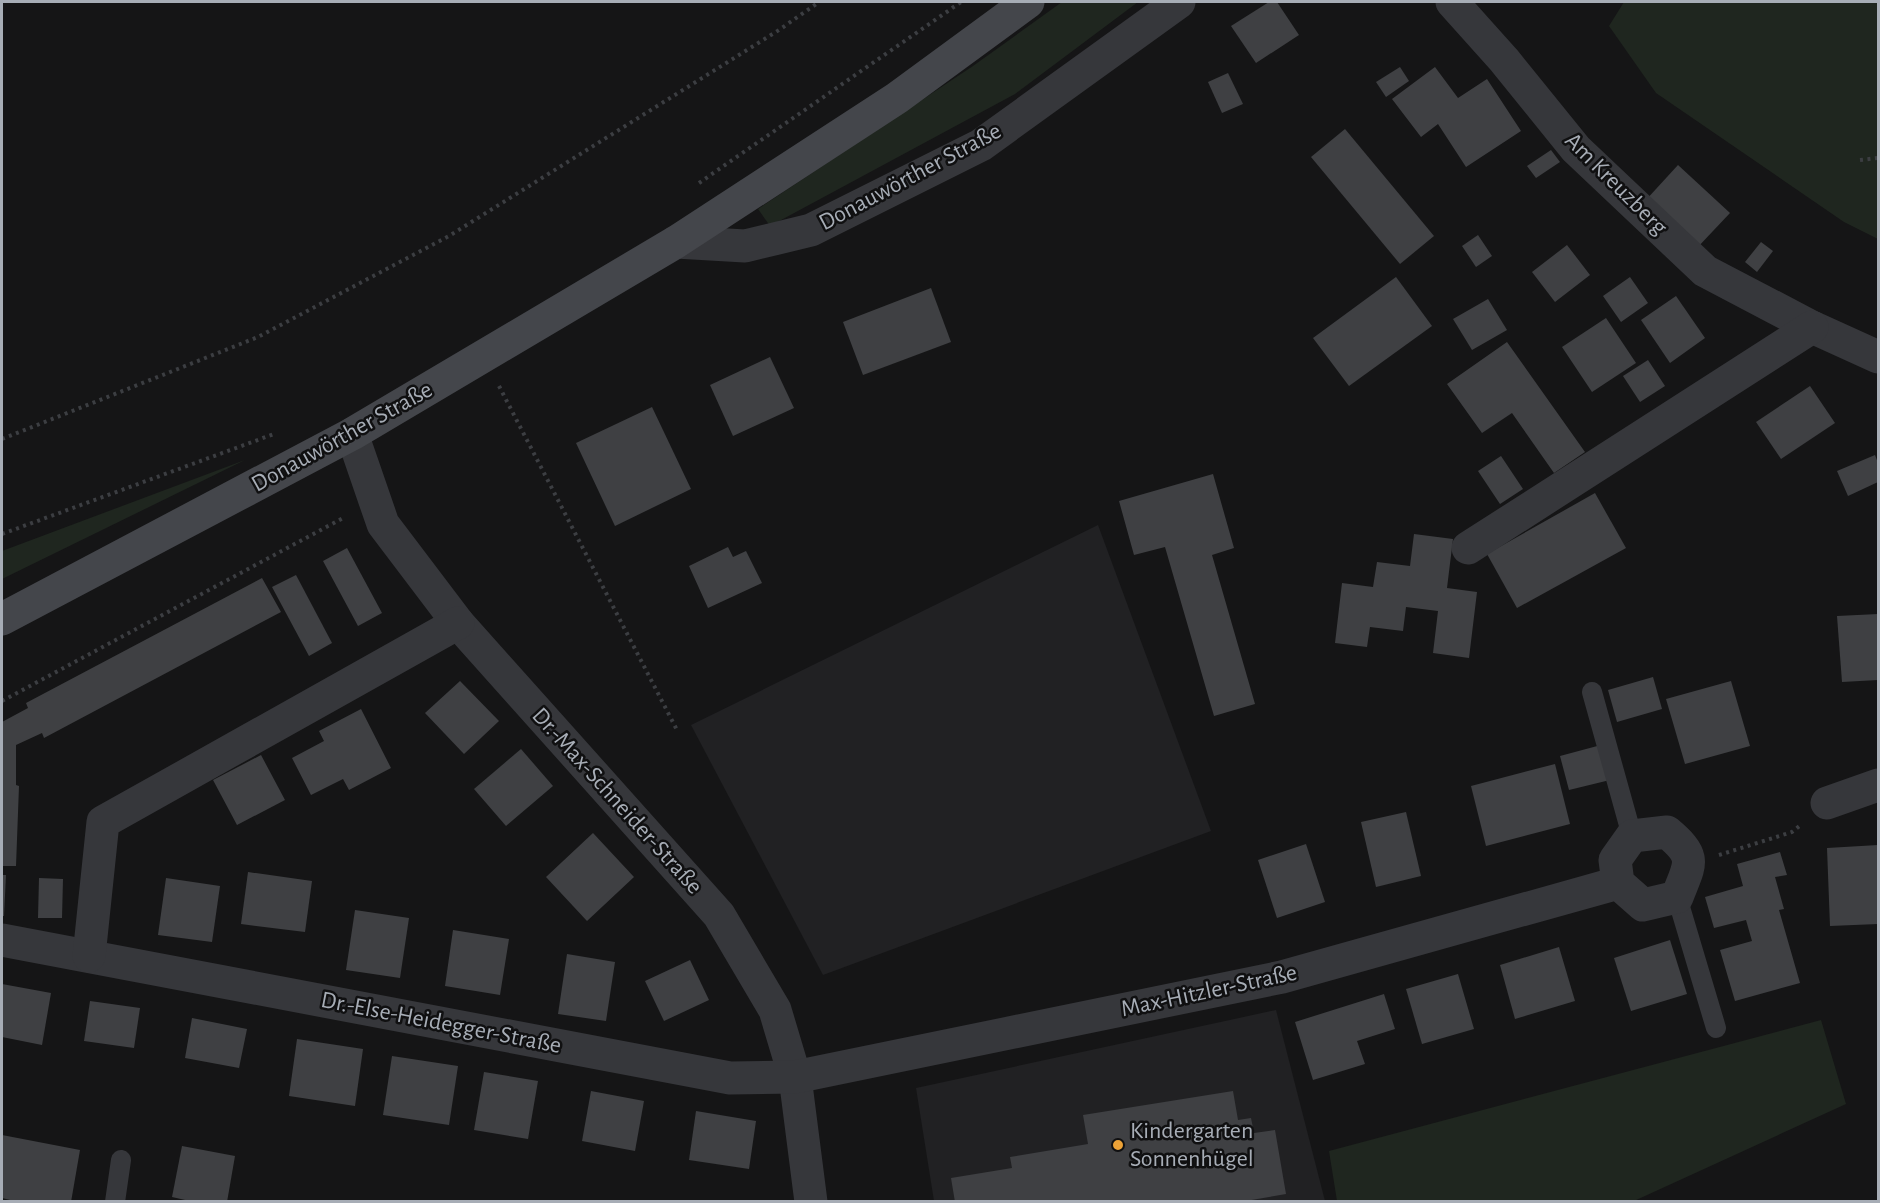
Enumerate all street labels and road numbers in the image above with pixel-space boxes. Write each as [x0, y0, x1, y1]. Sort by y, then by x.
street label: Donauwörther Straße [815, 119, 1005, 235]
street label: Am Kreuzberg [1560, 128, 1672, 240]
street label: Donauwörther Straße [248, 377, 436, 497]
street label: Dr.-Max-Schneider-Straße [527, 703, 707, 899]
street label: Max-Hitzler-Straße [1119, 961, 1299, 1021]
street label: Dr.-Else-Heidegger-Straße [319, 988, 563, 1058]

